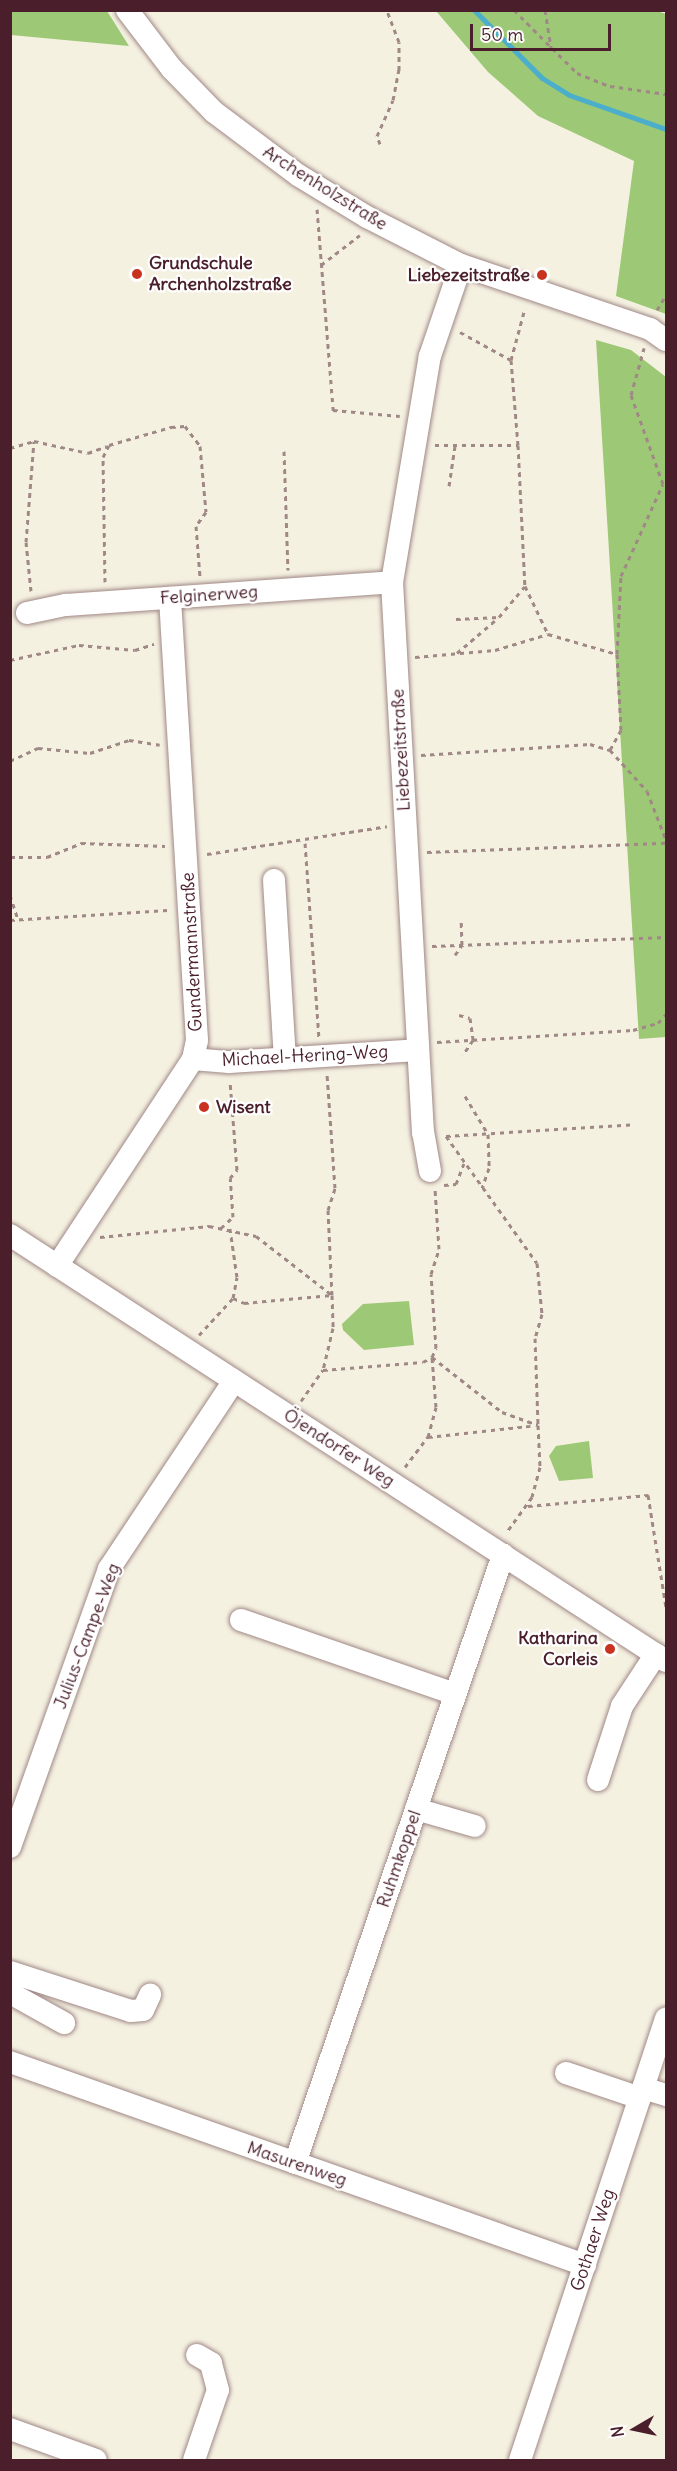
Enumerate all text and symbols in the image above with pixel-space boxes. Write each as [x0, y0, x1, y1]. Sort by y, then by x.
scale bar [473, 12, 614, 50]
text: 50 m [481, 23, 523, 46]
street label: Archenholzstraße [259, 141, 391, 235]
place label: Grundschule Archenholzstraße [149, 253, 292, 296]
place label: Liebezeitstraße [408, 264, 530, 286]
marker: Grundschule Archenholzstraße [130, 267, 144, 281]
marker: Liebezeitstraße [535, 268, 549, 282]
street label: Felginerweg [159, 581, 259, 609]
street label: Liebezeitstraße [387, 688, 415, 812]
street label: Gundermannstraße [177, 872, 207, 1032]
street label: Michael-Hering-Weg [221, 1041, 389, 1071]
place label: Wisent [216, 1096, 271, 1118]
marker: Wisent [197, 1100, 211, 1114]
street label: Öjendorfer Weg [279, 1404, 399, 1492]
street label: Julius-Campe-Weg [49, 1560, 125, 1712]
place label: Katharina Corleis [518, 1628, 598, 1670]
marker: Katharina Corleis [603, 1642, 617, 1656]
street label: Ruhmkoppel [372, 1808, 426, 1910]
street label: Masurenweg [244, 2137, 350, 2191]
street label: Gothaer Weg [566, 2186, 620, 2294]
north arrow [605, 2399, 665, 2459]
text: N [606, 2425, 628, 2439]

